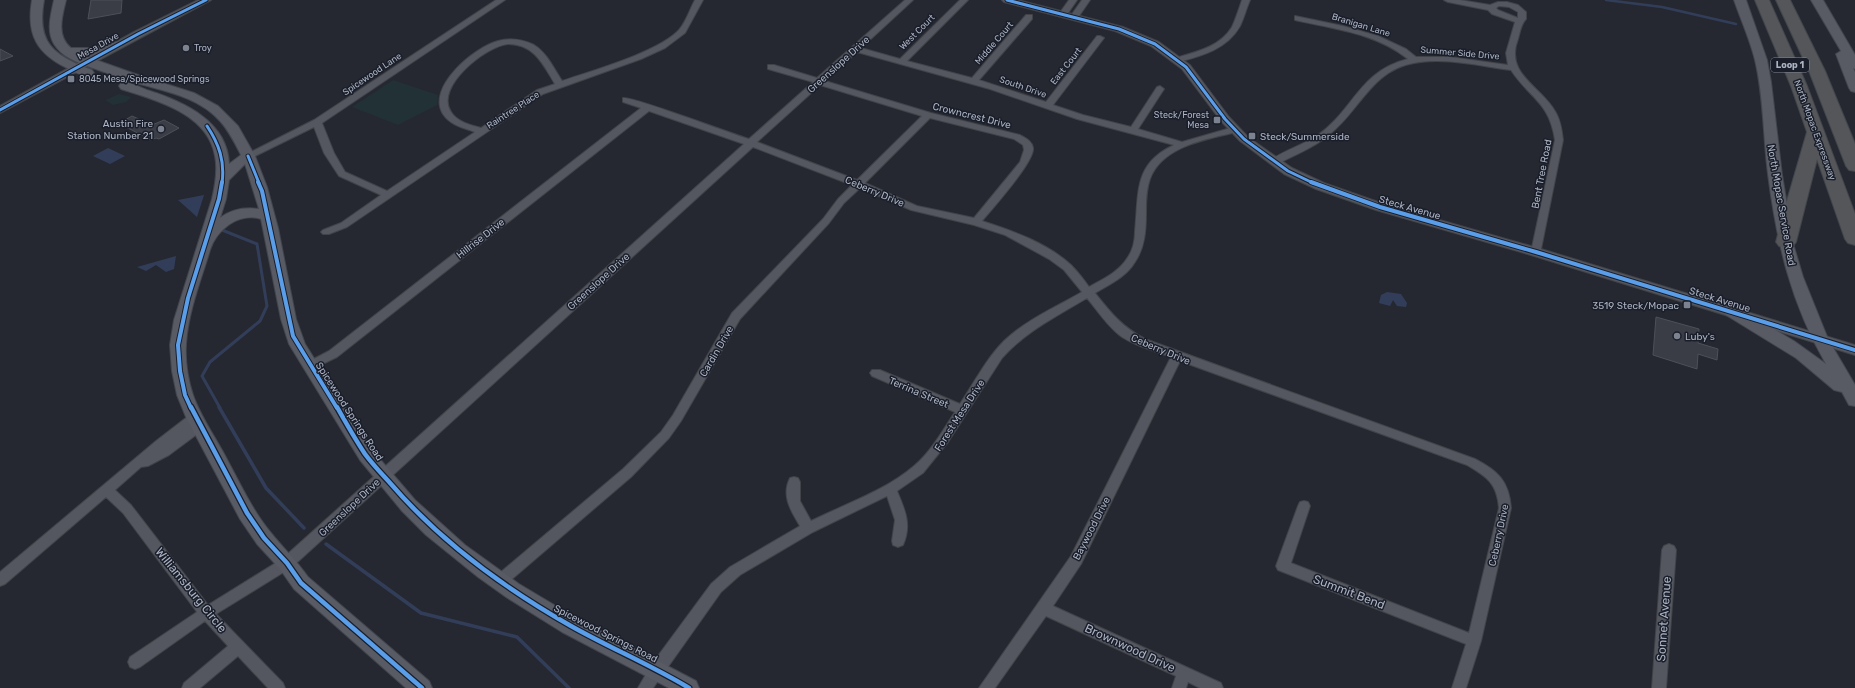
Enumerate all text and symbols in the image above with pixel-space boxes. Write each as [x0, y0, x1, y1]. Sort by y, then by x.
street label: Branigan Lane [1331, 11, 1391, 39]
street label: West Court [897, 12, 937, 52]
street label: Middle Court [973, 19, 1015, 66]
street label: Mesa Drive [76, 31, 120, 61]
street label: Greenslope Drive [805, 34, 872, 96]
marker: Troy [181, 43, 191, 53]
place label: Troy [194, 43, 212, 53]
street label: East Court [1048, 45, 1084, 87]
street label: Summer Side Drive [1420, 45, 1500, 61]
street label: Spicewood Lane [341, 51, 403, 97]
road number: Loop 1 [1771, 58, 1809, 72]
marker: 8045 Mesa/Spicewood Springs [66, 74, 76, 84]
place label: 8045 Mesa/Spicewood Springs [79, 74, 210, 84]
street label: South Drive [998, 74, 1048, 100]
street label: North Mopac Expressway [1792, 79, 1838, 181]
street label: Raintree Place [485, 89, 541, 131]
street label: Crowncrest Drive [931, 100, 1013, 132]
place label: Steck/Forest Mesa [1154, 110, 1209, 130]
marker: Steck/Forest Mesa [1212, 115, 1222, 125]
place label: Austin Fire Station Number 21 [67, 118, 153, 142]
marker: Austin Fire Station Number 21 [156, 124, 166, 134]
marker: Steck/Summerside [1247, 131, 1257, 141]
place label: Steck/Summerside [1260, 131, 1350, 143]
street label: Bent Tree Road [1529, 138, 1555, 210]
street label: North Mopac Service Road [1764, 144, 1798, 267]
street label: Ceberry Drive [843, 174, 906, 210]
street label: Steck Avenue [1378, 193, 1442, 223]
street label: Hillrise Drive [454, 216, 507, 261]
street label: Greenslope Drive [565, 251, 632, 313]
street label: Steck Avenue [1688, 285, 1752, 315]
place label: 3519 Steck/Mopac [1592, 300, 1679, 312]
marker: 3519 Steck/Mopac [1682, 300, 1692, 310]
street label: Cardin Drive [697, 324, 736, 379]
marker: Luby's [1672, 331, 1682, 341]
place label: Luby's [1685, 331, 1715, 343]
street label: Ceberry Drive [1129, 332, 1192, 368]
street label: Spicewood Springs Road [313, 360, 386, 463]
street label: Terrina Street [887, 375, 950, 411]
street label: Forest Mesa Drive [932, 377, 988, 454]
street label: Greenslope Drive [317, 476, 383, 539]
street label: Baywood Drive [1071, 494, 1113, 562]
street label: Ceberry Drive [1487, 503, 1511, 567]
street label: Williamsburg Circle [152, 545, 230, 635]
street label: Summit Bend [1311, 572, 1387, 612]
street label: Sonnet Avenue [1654, 576, 1674, 662]
street label: Spicewood Springs Road [552, 602, 660, 665]
street label: Brownwood Drive [1083, 621, 1178, 675]

